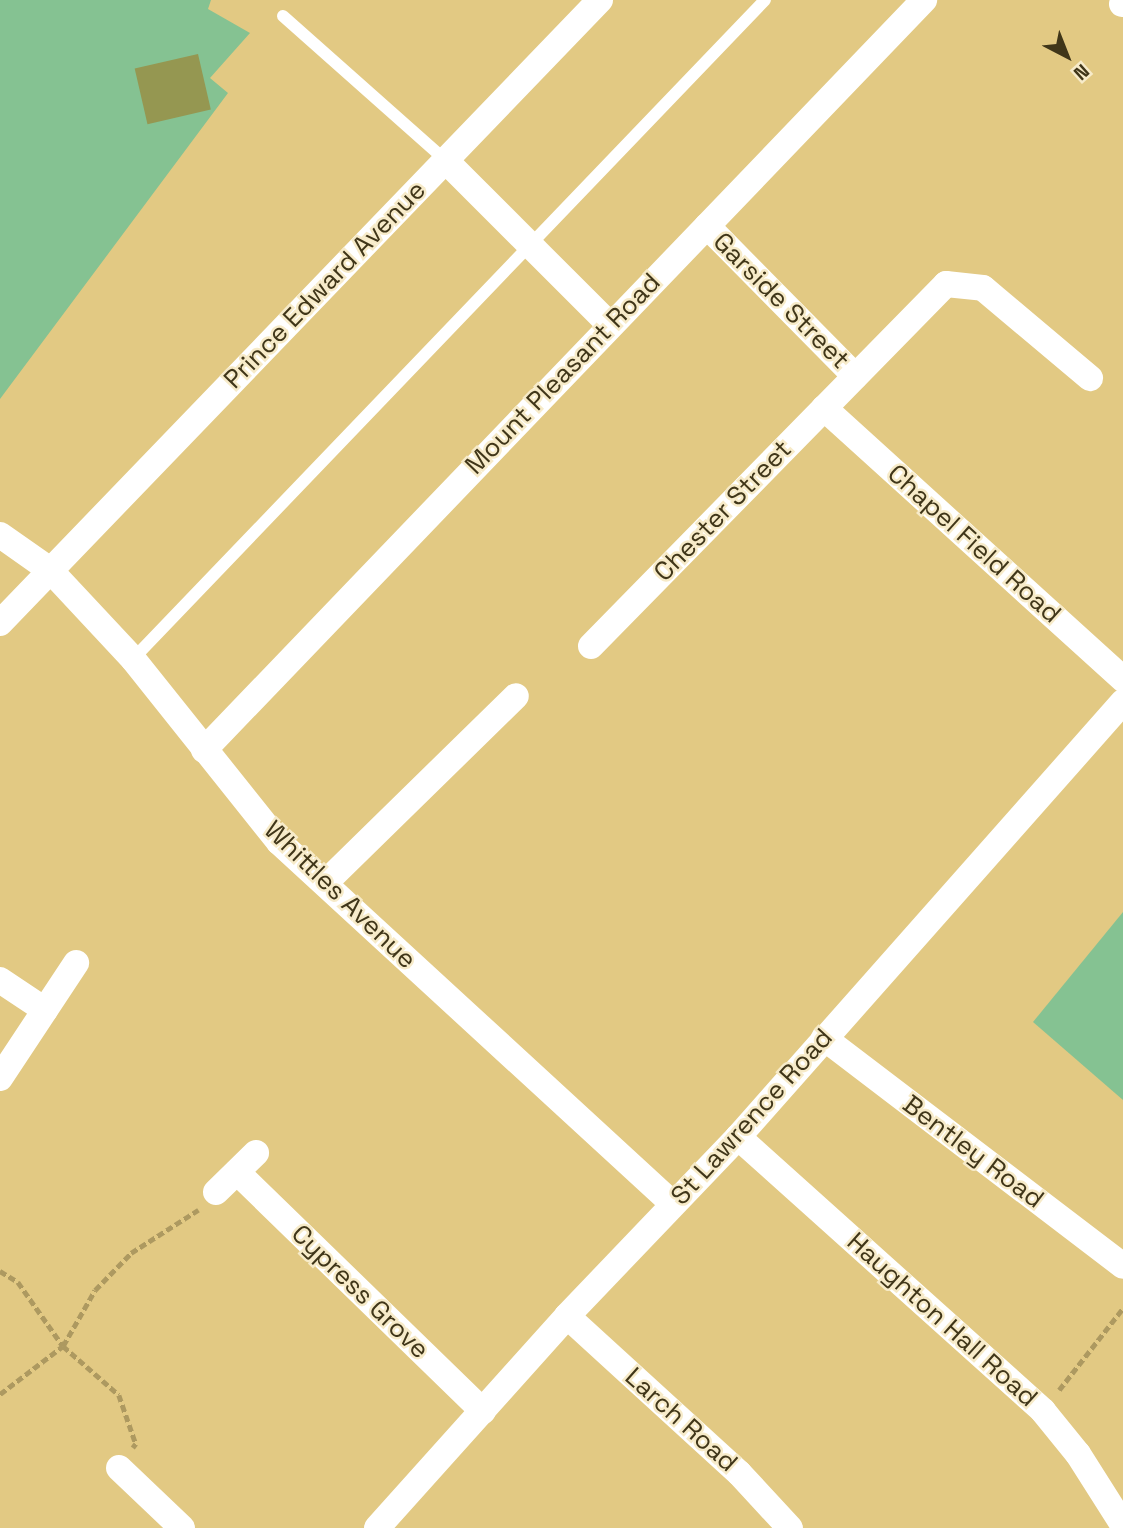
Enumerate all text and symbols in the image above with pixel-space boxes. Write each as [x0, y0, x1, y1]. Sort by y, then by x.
north arrow [1032, 21, 1102, 91]
text: N [1068, 58, 1094, 86]
street label: Prince Edward Avenue [218, 175, 432, 395]
street label: Garside Street [706, 226, 856, 376]
street label: Mount Pleasant Road [459, 267, 667, 481]
street label: Chester Street [648, 434, 798, 588]
street label: Chapel Field Road [881, 458, 1067, 630]
street label: Whittles Avenue [257, 815, 423, 975]
street label: St Lawrence Road [665, 1022, 839, 1212]
street label: Bentley Road [896, 1089, 1050, 1215]
street label: Cypress Grove [285, 1219, 435, 1365]
street label: Haughton Hall Road [840, 1226, 1044, 1414]
street label: Larch Road [618, 1361, 744, 1479]

